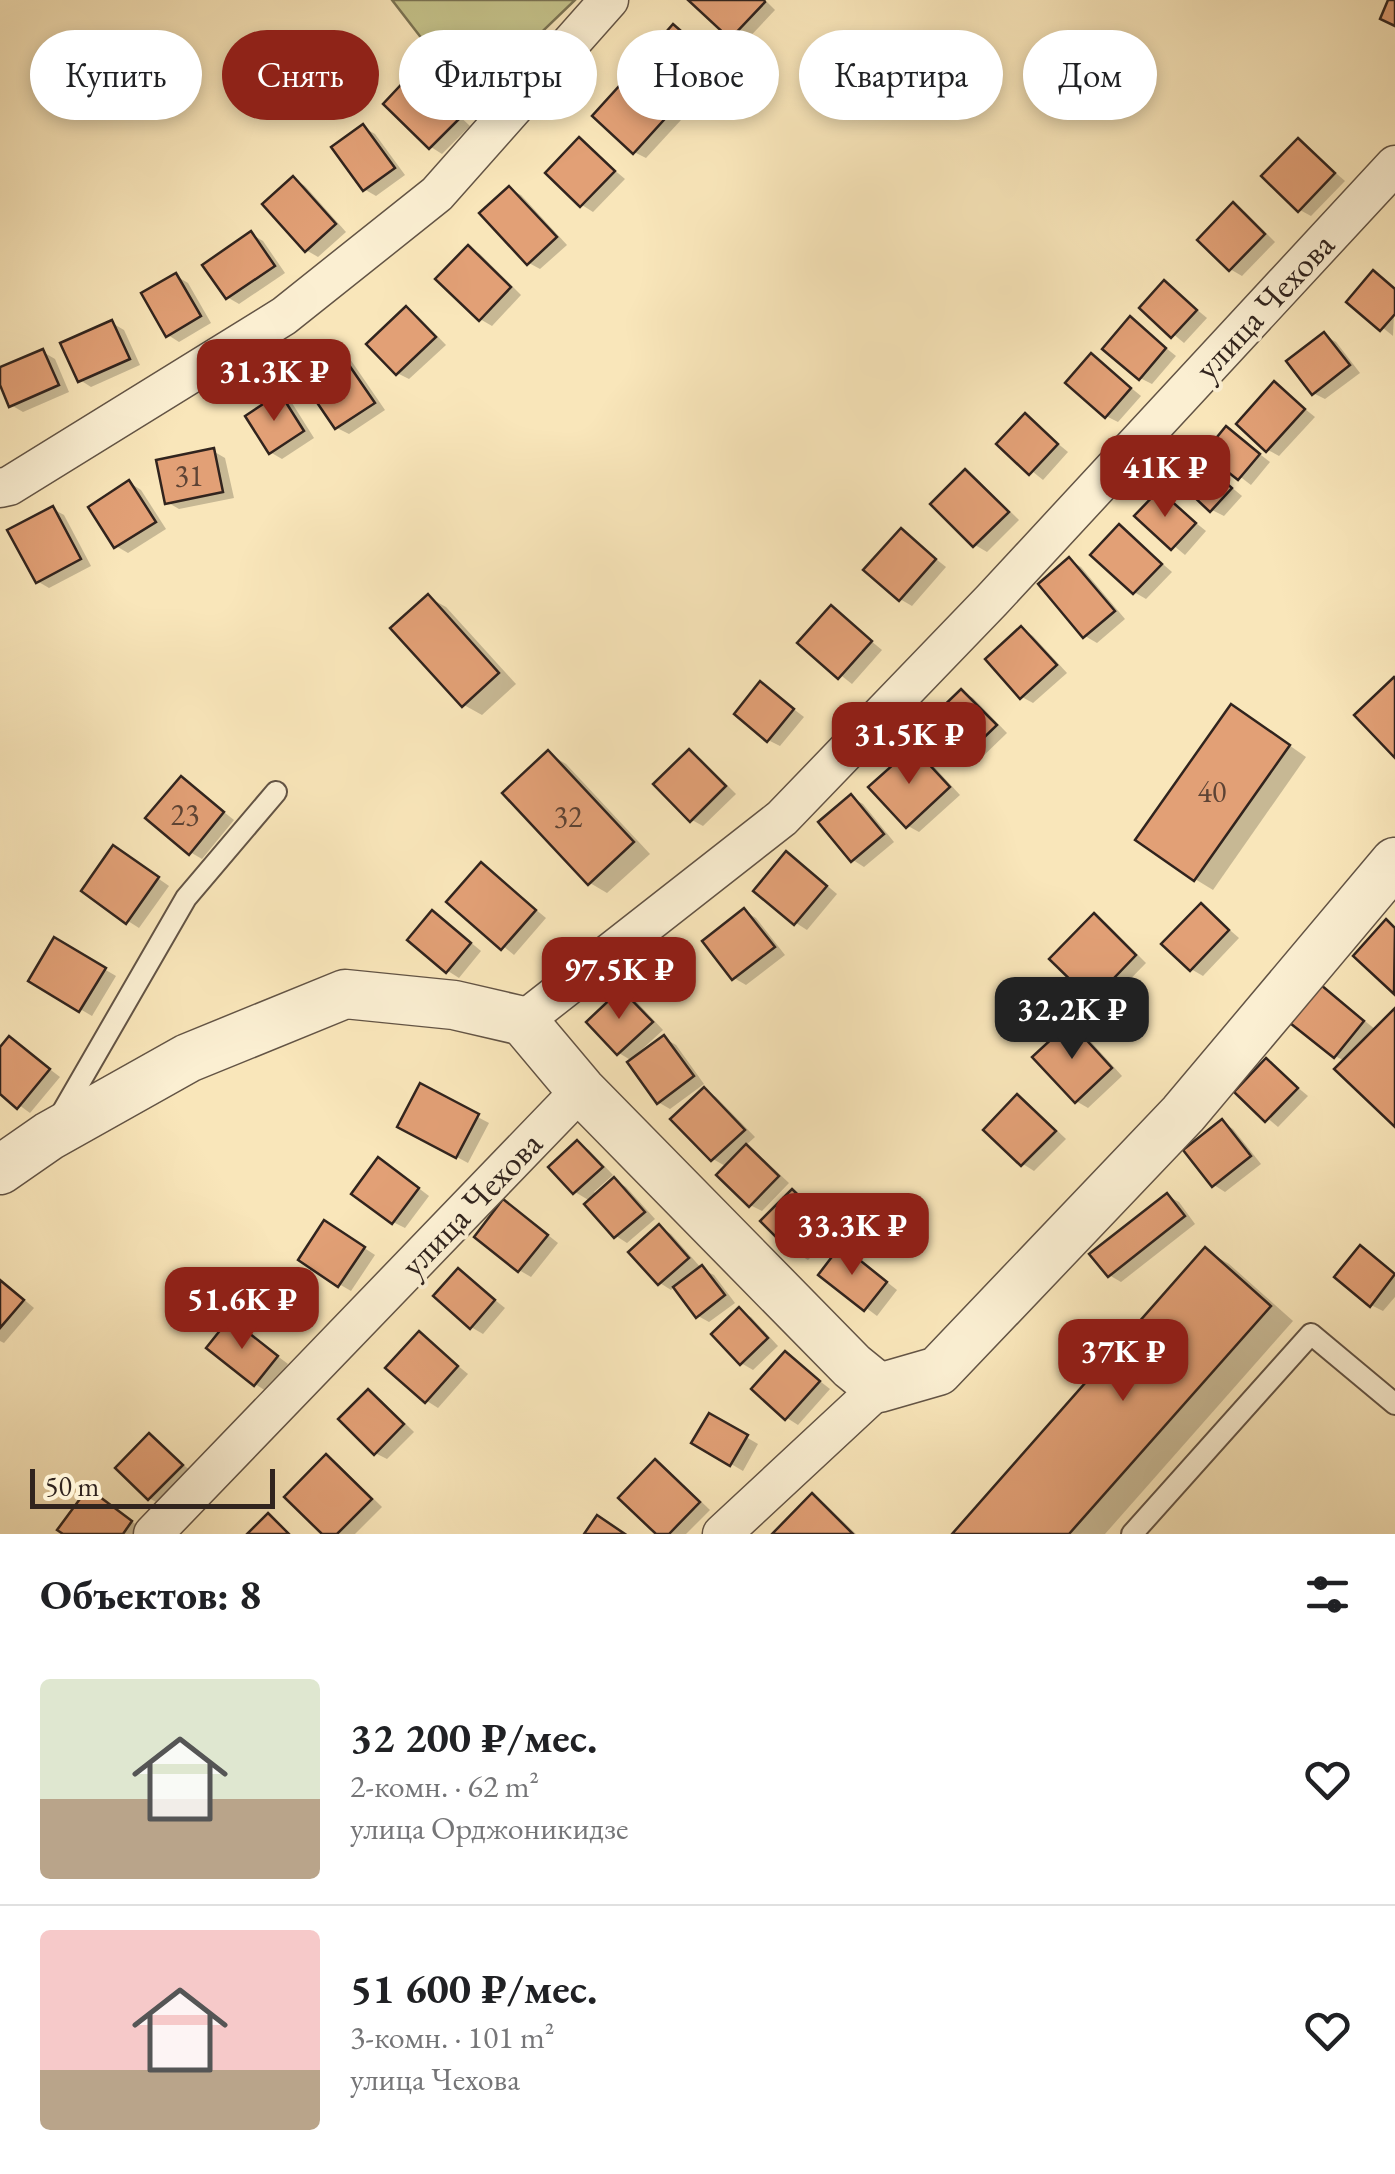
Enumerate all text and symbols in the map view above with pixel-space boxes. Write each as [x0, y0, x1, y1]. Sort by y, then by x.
chip: Купить [30, 30, 202, 120]
chip: Снять [222, 30, 379, 120]
chip: Фильтры [399, 30, 597, 120]
chip: Новое [617, 30, 779, 120]
chip: Квартира [799, 30, 1003, 120]
chip: Дом [1023, 30, 1157, 120]
street label: улица Чехова [1184, 222, 1344, 390]
pin: 31.3K ₽ [182, 339, 366, 424]
text: 31.3K ₽ [219, 350, 329, 392]
pin: 41K ₽ [1095, 435, 1235, 520]
text: 41K ₽ [1122, 446, 1208, 488]
house number: 31 [175, 456, 203, 495]
pin: 31.5K ₽ [817, 702, 1001, 787]
text: 31.5K ₽ [854, 713, 964, 755]
house number: 40 [1198, 772, 1226, 811]
house number: 23 [171, 795, 199, 834]
house number: 32 [554, 797, 583, 836]
pin: 97.5K ₽ [527, 937, 711, 1022]
text: 97.5K ₽ [564, 948, 674, 990]
pin: 32.2K ₽ [980, 977, 1164, 1062]
text: 32.2K ₽ [1017, 988, 1127, 1030]
street label: улица Чехова [390, 1121, 552, 1287]
pin: 33.3K ₽ [760, 1193, 944, 1278]
text: 33.3K ₽ [797, 1204, 907, 1246]
pin: 51.6K ₽ [150, 1267, 334, 1352]
text: 51.6K ₽ [187, 1278, 297, 1320]
pin: 37K ₽ [1053, 1319, 1193, 1404]
text: 37K ₽ [1080, 1330, 1166, 1372]
scale bar [30, 1464, 275, 1508]
text: 50 m [45, 1468, 99, 1504]
text: Объектов: 8 [40, 1567, 261, 1622]
icon: filters [1300, 1567, 1355, 1622]
text: 32 200 ₽/мес. [350, 1710, 597, 1765]
icon: home [120, 1719, 240, 1839]
icon: heart [1300, 1752, 1355, 1807]
text: 2-комн. · 62 m² [350, 1765, 539, 1807]
text: улица Орджоникидзе [350, 1807, 629, 1849]
text: 51 600 ₽/мес. [350, 1961, 597, 2016]
icon: home [120, 1970, 240, 2090]
icon: heart [1300, 2003, 1355, 2058]
text: 3-комн. · 101 m² [350, 2016, 555, 2058]
text: улица Чехова [350, 2058, 520, 2100]

